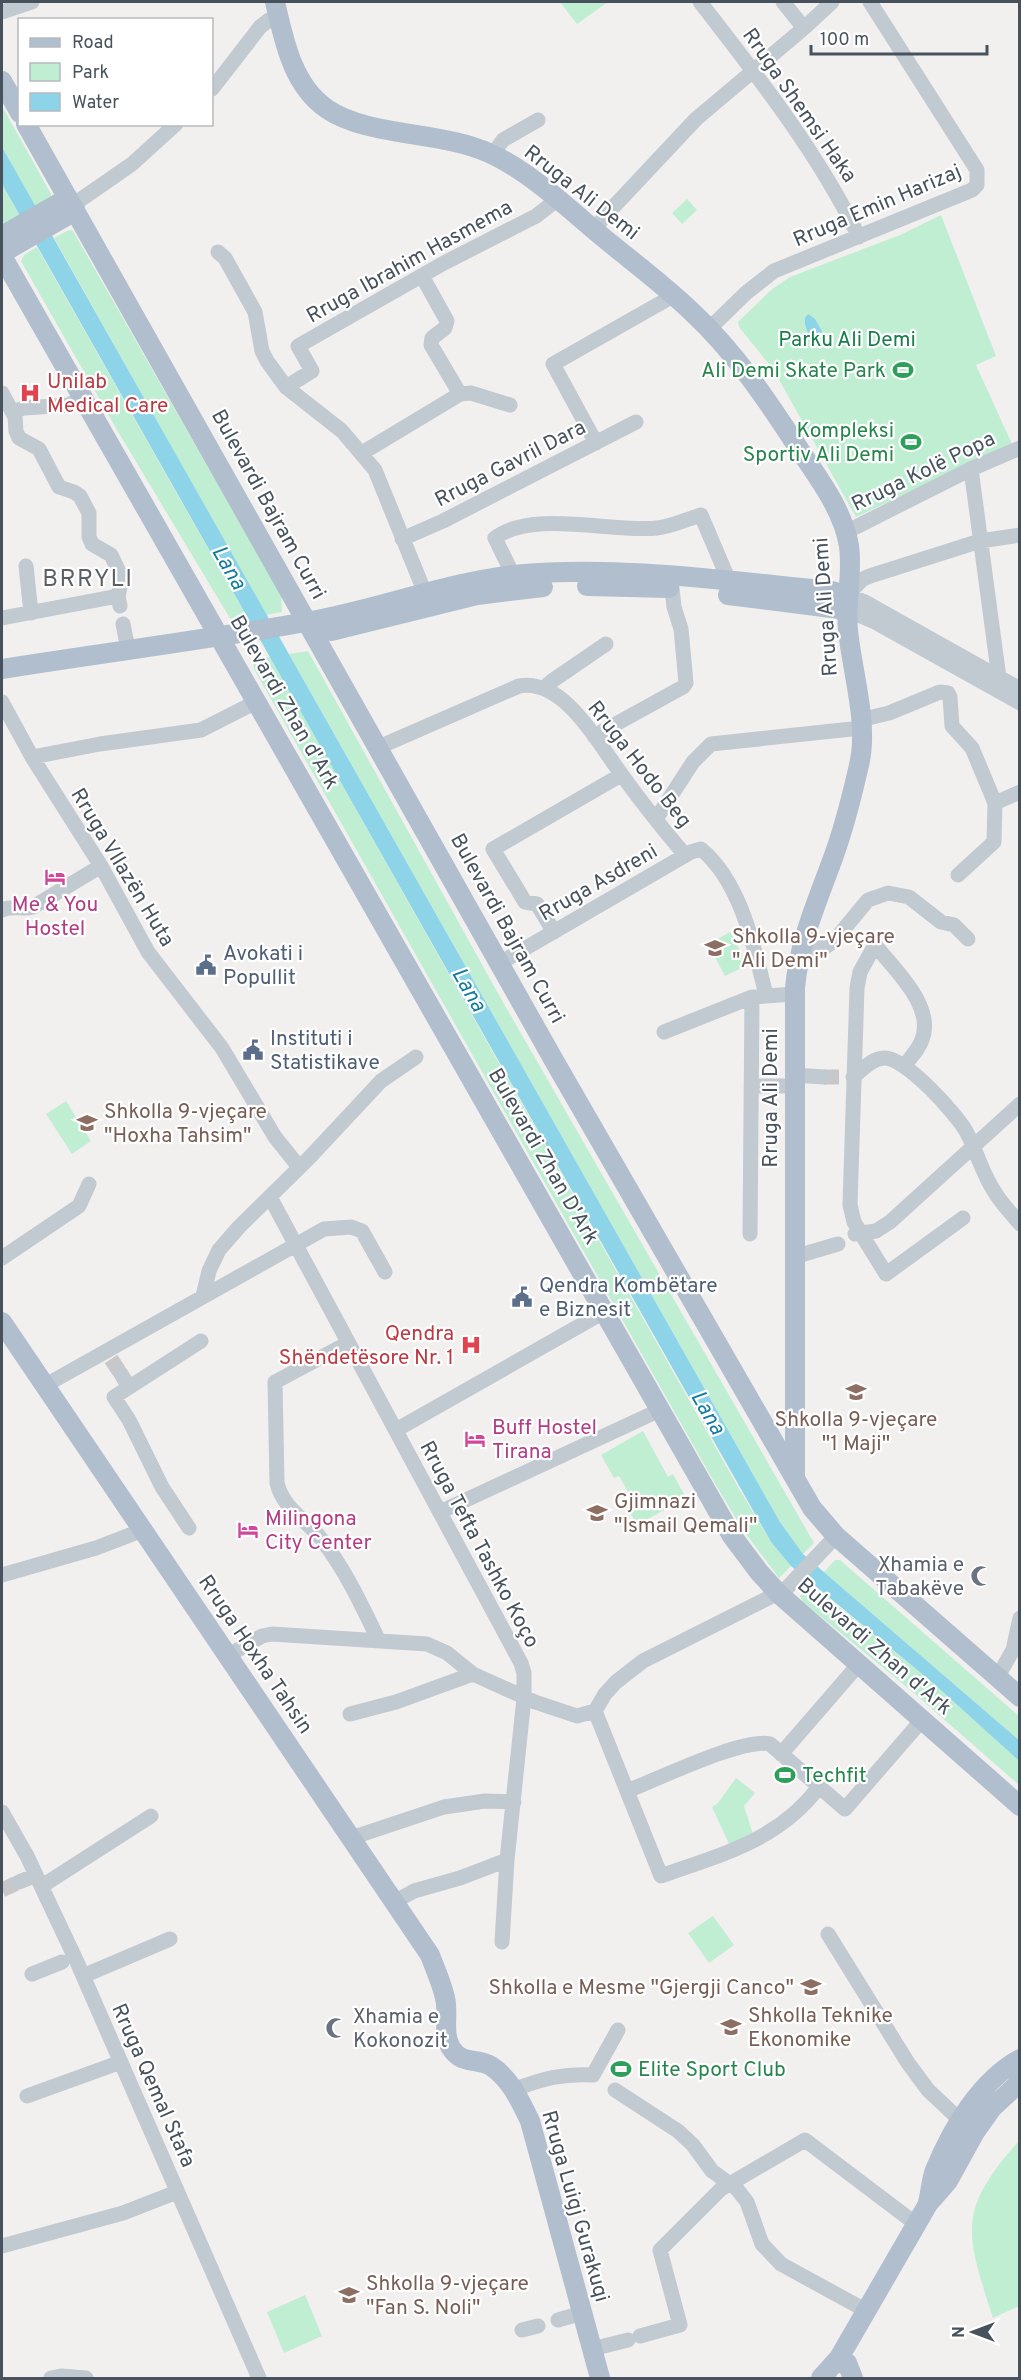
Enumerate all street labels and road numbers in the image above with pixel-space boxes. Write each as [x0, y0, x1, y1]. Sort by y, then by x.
street label: Rruga Shemsi Haka [735, 23, 862, 188]
street label: Rruga Ali Demi [518, 140, 644, 247]
street label: Rruga Emin Harizaj [789, 159, 966, 254]
street label: Rruga Ibrahim Hasmema [302, 194, 517, 330]
street label: Bulevardi Bajram Curri [204, 405, 331, 604]
street label: Rruga Gavril Dara [431, 415, 591, 514]
street label: Rruga Kolë Popa [847, 426, 1000, 519]
street label: Rruga Ali Demi [808, 536, 845, 677]
street label: Bulevardi Zhan d'Ark [223, 611, 345, 795]
street label: Rruga Hodo Beg [581, 696, 697, 834]
street label: Rruga Vllazën Huta [64, 784, 180, 952]
street label: Bulevardi Bajram Curri [443, 829, 570, 1028]
street label: Rruga Asdreni [535, 838, 663, 928]
street label: Rruga Ali Demi [758, 1028, 785, 1168]
street label: Bulevardi Zhan D'Ark [481, 1064, 604, 1250]
street label: Rruga Tefta Tashko Koço [413, 1437, 545, 1653]
street label: Rruga Hoxha Tahsin [191, 1570, 318, 1740]
street label: Bulevardi Zhan d'Ark [791, 1572, 957, 1722]
street label: Rruga Qemal Stafa [104, 1999, 201, 2172]
street label: Rruga Luigj Gurakuqi [534, 2107, 615, 2305]

